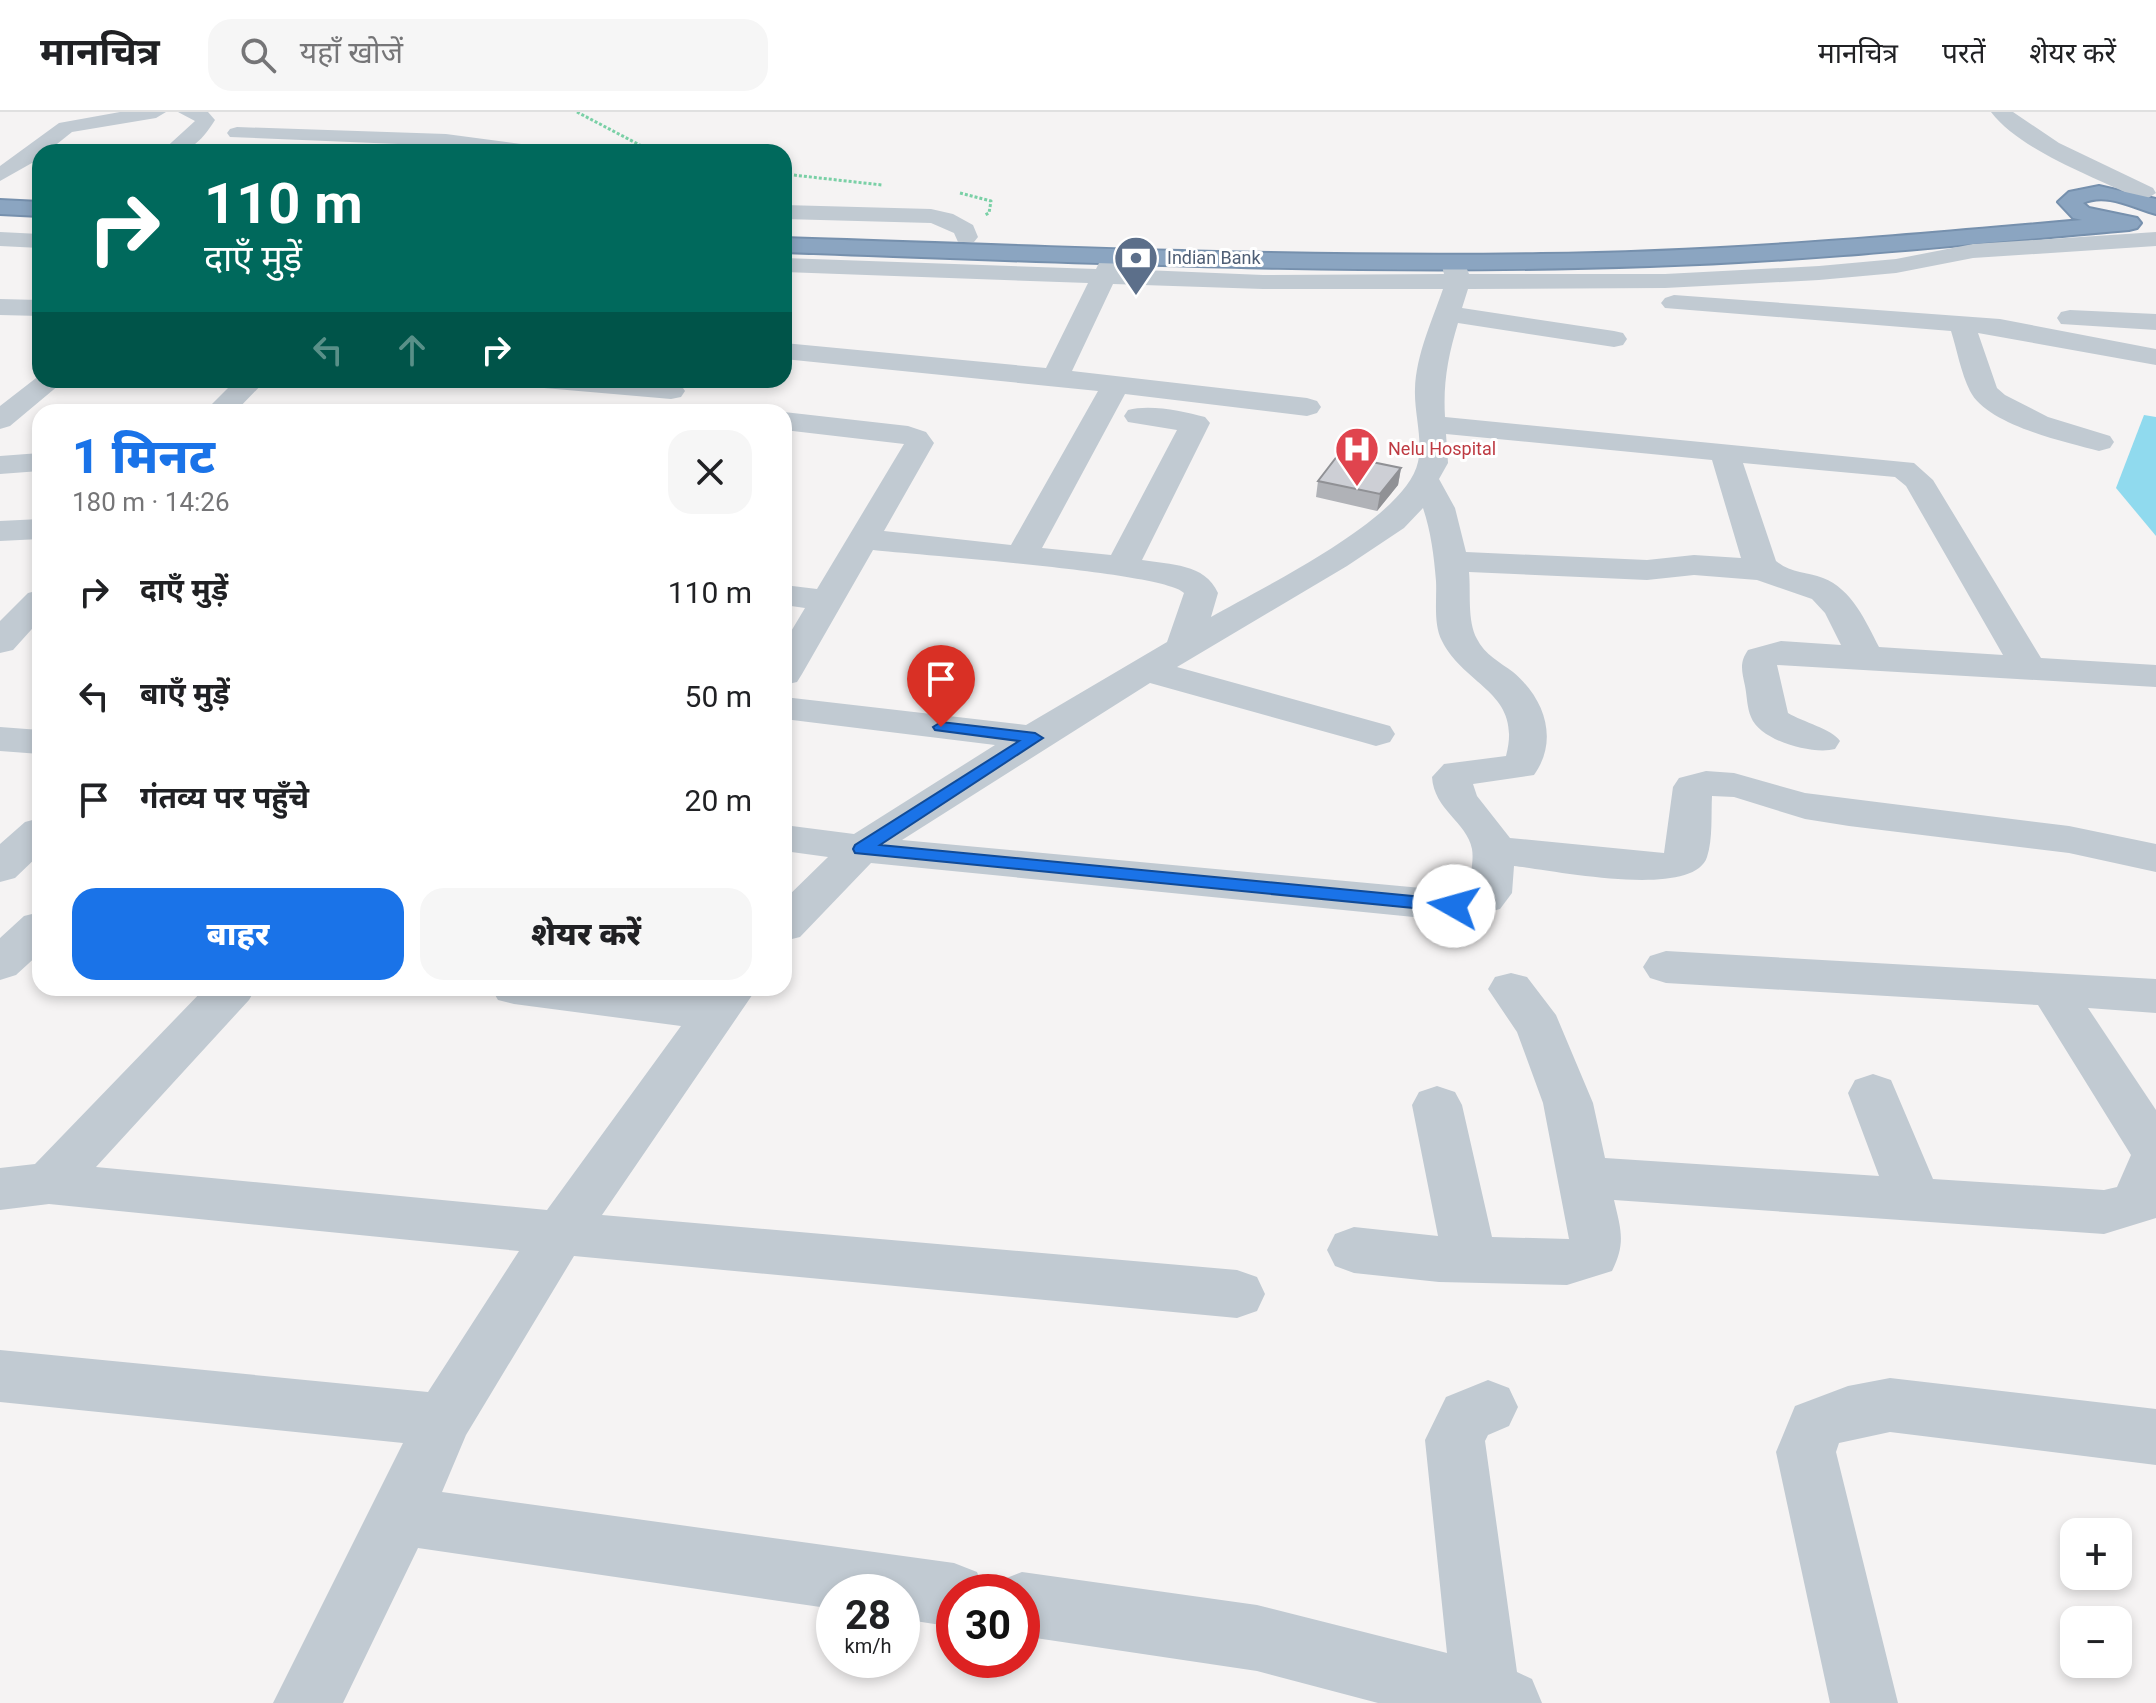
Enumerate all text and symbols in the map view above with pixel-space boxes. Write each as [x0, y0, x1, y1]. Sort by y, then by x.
search box [208, 19, 768, 91]
text: मानचित्र [40, 30, 160, 74]
icon: search [236, 33, 280, 77]
text: यहाँ खोजें [300, 35, 403, 70]
text: मानचित्र [1818, 37, 1898, 70]
text: परतें [1942, 37, 1985, 70]
text: शेयर करें [2029, 37, 2116, 70]
text: 110 m [204, 171, 363, 237]
icon: right [72, 176, 176, 280]
bank icon: Indian Bank [1112, 234, 1160, 297]
text: दाएँ मुड़ें [204, 238, 302, 280]
place label: Indian Bank [1167, 247, 1262, 268]
icon: left [306, 328, 350, 372]
icon: ahead [390, 328, 434, 372]
icon: right [474, 328, 518, 372]
hospital icon: Nelu Hospital [1333, 425, 1381, 488]
text: 1 मिनट [72, 428, 215, 485]
button: close [668, 430, 752, 514]
place label: Nelu Hospital [1388, 438, 1496, 459]
text: 180 m · 14:26 [72, 487, 230, 517]
icon: right [72, 570, 116, 614]
text: दाएँ मुड़ें [140, 572, 228, 607]
text: 110 m [668, 575, 752, 610]
pin [907, 645, 975, 727]
icon: arrive [919, 657, 963, 701]
icon: left [72, 674, 116, 718]
text: बाएँ मुड़ें [140, 676, 230, 711]
text: 50 m [685, 679, 752, 714]
icon: arrive [72, 778, 116, 822]
text: गंतव्य पर पहुँचे [140, 780, 309, 815]
text: 20 m [685, 783, 752, 818]
position arrow [1412, 864, 1496, 948]
button: बाहर [72, 888, 404, 980]
button: शेयर करें [420, 888, 752, 980]
map controls [2060, 1518, 2132, 1678]
button: + [2060, 1518, 2132, 1590]
speed limit sign: 30 [936, 1574, 1040, 1678]
text: 28 [845, 1592, 891, 1639]
button: − [2060, 1606, 2132, 1678]
text: km/h [845, 1634, 891, 1658]

